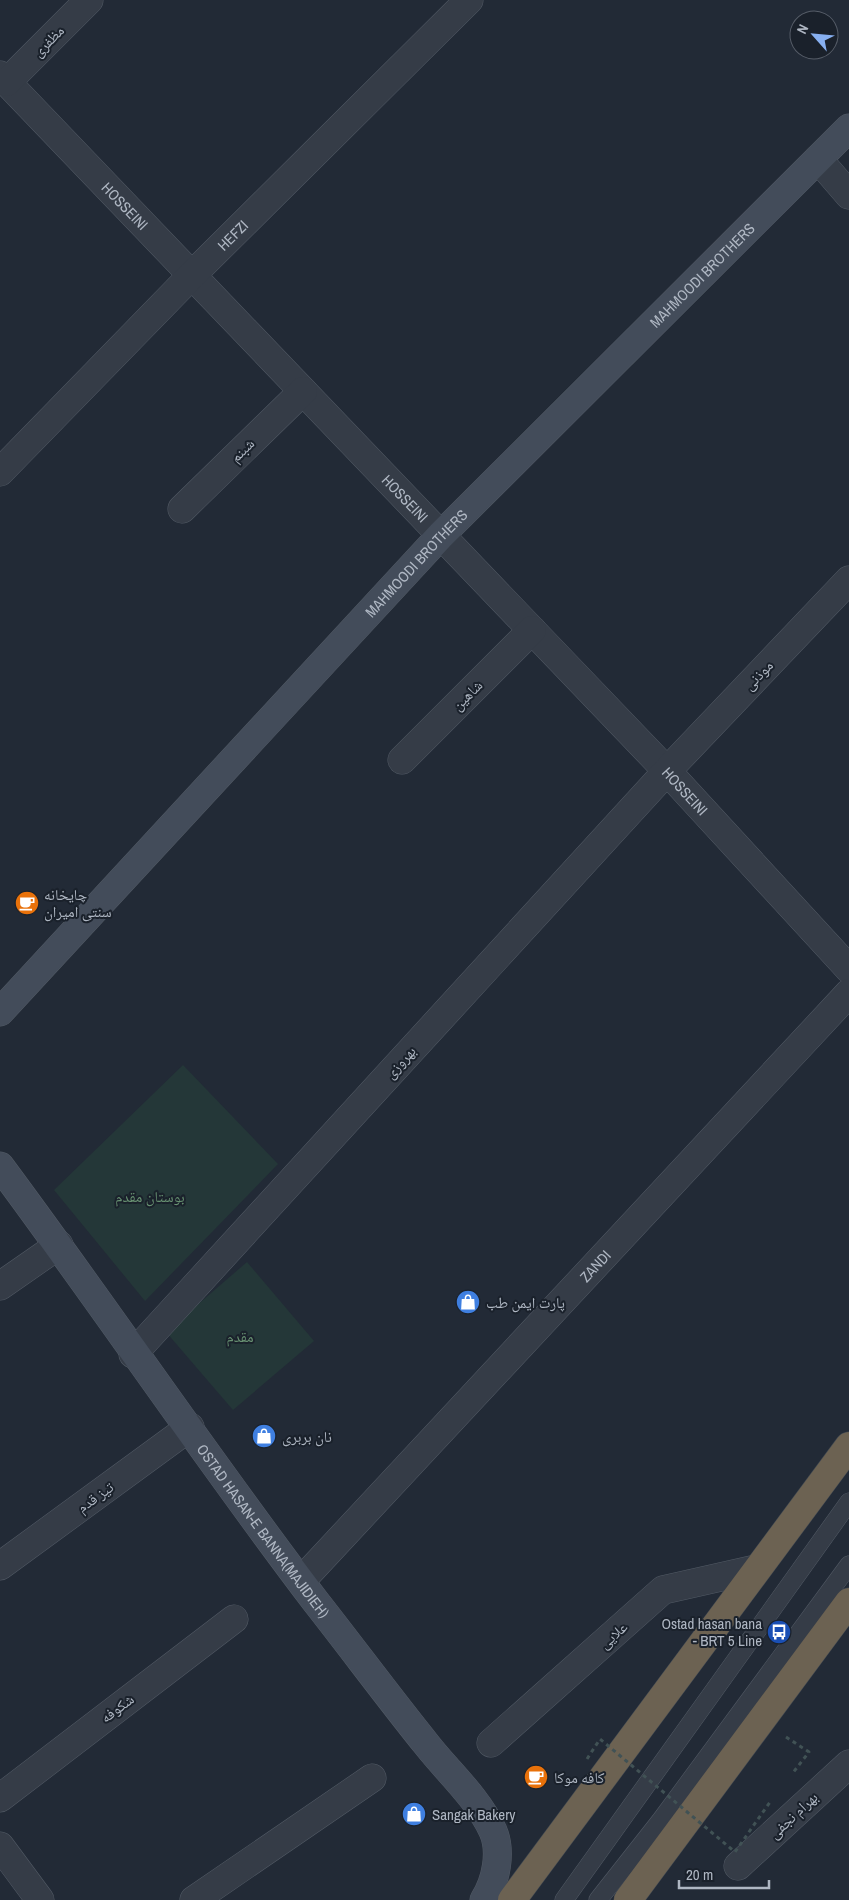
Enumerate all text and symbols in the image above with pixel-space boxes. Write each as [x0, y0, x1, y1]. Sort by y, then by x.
north arrow [789, 10, 839, 60]
street label: مظفری [27, 20, 69, 62]
text: N [793, 21, 812, 37]
street label: HOSSEINI [97, 177, 153, 234]
street label: HEFZI [212, 215, 252, 255]
street label: MAHMOODI BROTHERS [645, 218, 759, 332]
street label: شبنم [225, 433, 259, 467]
street label: HOSSEINI [378, 470, 433, 527]
street label: MAHMOODI BROTHERS [360, 504, 472, 621]
street label: موذنی [738, 655, 778, 695]
street label: شاهین [447, 675, 487, 715]
street label: HOSSEINI [658, 762, 713, 820]
place label: چایخانه سنتی امیران [44, 884, 112, 922]
cafe icon: چایخانه سنتی امیران [14, 890, 40, 916]
street label: بهروزی [379, 1041, 421, 1083]
park label: بوستان مقدم [115, 1186, 185, 1207]
street label: ZANDI [575, 1245, 615, 1286]
shop icon: پارت ایمن طب [455, 1289, 481, 1315]
place label: پارت ایمن طب [486, 1292, 565, 1313]
park label: مقدم [226, 1326, 254, 1347]
shop icon: نان بربری [251, 1423, 277, 1449]
place label: نان بربری [282, 1426, 332, 1447]
street label: OSTAD HASAN-E BANNA(MAJIDIEH) [192, 1440, 335, 1622]
street label: تیز قدم [72, 1476, 118, 1517]
place label: Ostad hasan bana - BRT 5 Line [661, 1613, 762, 1651]
street label: علایی [594, 1616, 632, 1654]
bus stop icon: Ostad hasan bana - BRT 5 Line [766, 1619, 792, 1645]
street label: شکوفه [96, 1688, 138, 1727]
cafe icon: کافه موکا [523, 1764, 549, 1790]
place label: کافه موکا [554, 1767, 604, 1788]
street label: بهرام نجفی [764, 1787, 822, 1843]
shop icon: Sangak Bakery [401, 1801, 427, 1827]
place label: Sangak Bakery [432, 1804, 516, 1825]
scale bar [679, 1858, 769, 1890]
text: 20 m [686, 1864, 713, 1885]

